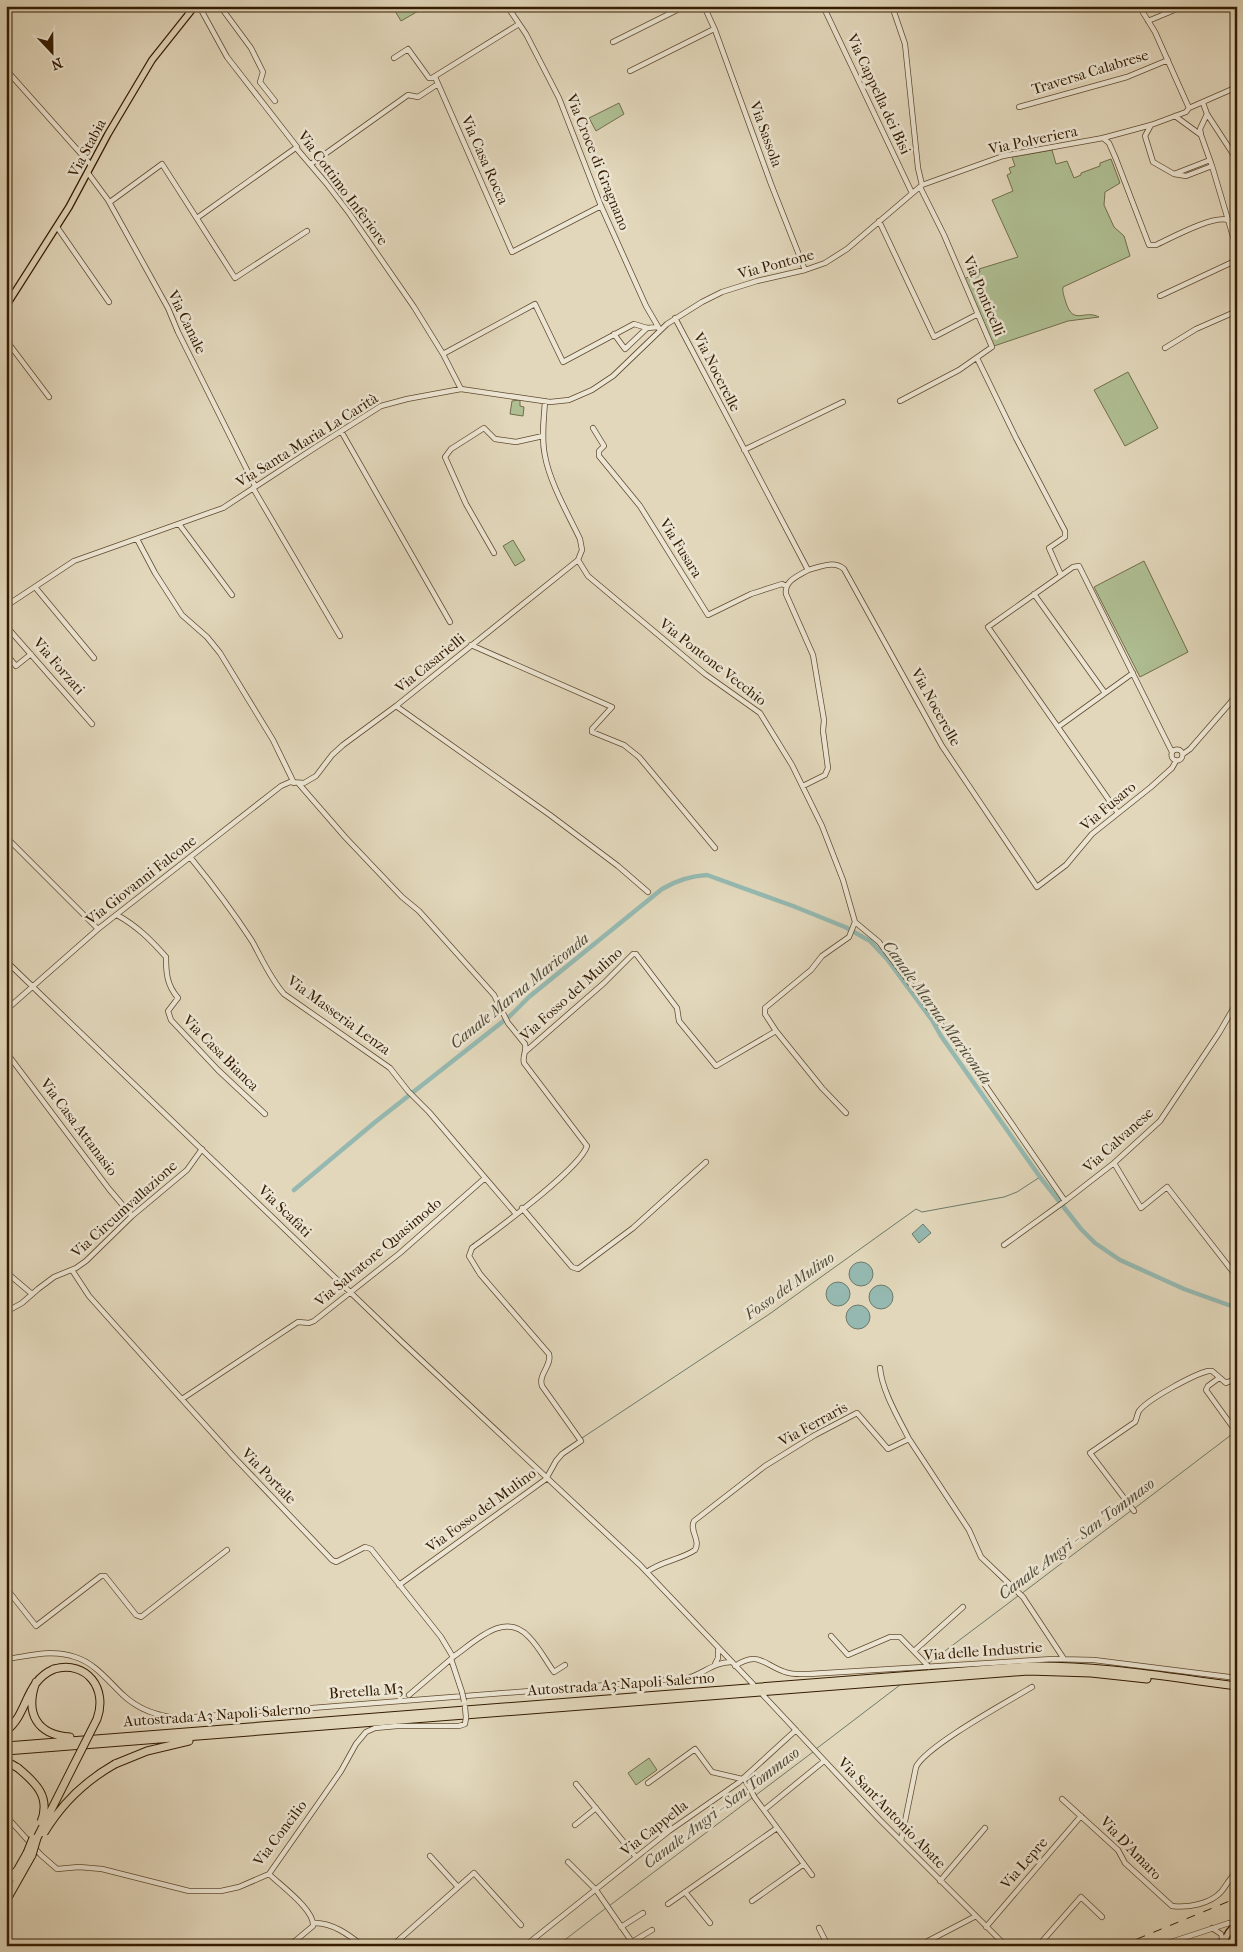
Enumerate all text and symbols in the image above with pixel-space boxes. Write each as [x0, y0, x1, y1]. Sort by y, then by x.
north arrow [28, 28, 78, 78]
street label: Via Cappella dei Bisi [843, 30, 915, 158]
street label: Traversa Calabrese [1029, 45, 1151, 98]
text: N [48, 54, 65, 74]
street label: Via Croce di Gragnano [562, 90, 634, 233]
street label: Via Sassola [745, 98, 787, 170]
street label: Via Casa Rocca [457, 112, 513, 208]
street label: Via Stabia [64, 115, 110, 181]
street label: Via Polveriera [986, 122, 1080, 158]
street label: Via Cottimo Inferiore [293, 126, 392, 249]
street label: Via Pontone [735, 245, 817, 283]
street label: Via Ponticelli [959, 252, 1009, 339]
street label: Via Canale [163, 286, 210, 357]
street label: Via Nocerelle [689, 329, 745, 415]
street label: Via Santa Maria La Carità [232, 388, 382, 492]
street label: Via Fusara [655, 514, 707, 582]
street label: Via Pontone Vecchio [655, 614, 771, 710]
street label: Via Casarielli [391, 629, 469, 697]
street label: Via Forzati [29, 633, 89, 699]
street label: Via Nocerelle [907, 664, 965, 750]
street label: Via Fusaro [1076, 777, 1140, 835]
street label: Via Giovanni Falcone [81, 831, 200, 929]
water label: Canale Marna Mariconda [446, 929, 593, 1052]
water label: Canale Marna Mariconda [879, 937, 996, 1088]
street label: Via Fosso del Mulino [515, 943, 626, 1045]
street label: Via Masseria Lenza [283, 971, 395, 1059]
street label: Via Casa Bianca [178, 1010, 264, 1096]
street label: Via Casa Attanasio [36, 1074, 122, 1180]
street label: Via Calvanese [1078, 1103, 1157, 1177]
street label: Via Circumvallazione [67, 1156, 181, 1262]
street label: Via Scafati [254, 1180, 316, 1241]
street label: Via Salvatore Quasimodo [310, 1193, 445, 1311]
water label: Fosso del Mulino [740, 1247, 838, 1324]
street label: Via Ferraris [775, 1398, 851, 1451]
street label: Via Portale [237, 1444, 300, 1508]
street label: Via Fosso del Mulino [422, 1464, 540, 1557]
water label: Canale Angri - San Tommaso [994, 1473, 1158, 1603]
street label: Via delle Industrie [922, 1638, 1043, 1664]
street label: Autostrada A3 Napoli-Salerno [526, 1668, 716, 1700]
street label: Bretella M3 [328, 1679, 404, 1703]
street label: Autostrada A3 Napoli-Salerno [122, 1699, 312, 1731]
water label: Canale Angri - San Tommaso [639, 1742, 803, 1872]
street label: Via Sant'Antonio Abate [833, 1753, 950, 1873]
street label: Via Concilio [249, 1796, 311, 1870]
street label: Via Cappella [616, 1796, 692, 1860]
street label: Via D'Amaro [1096, 1812, 1166, 1884]
street label: Via Lepre [996, 1833, 1052, 1893]

